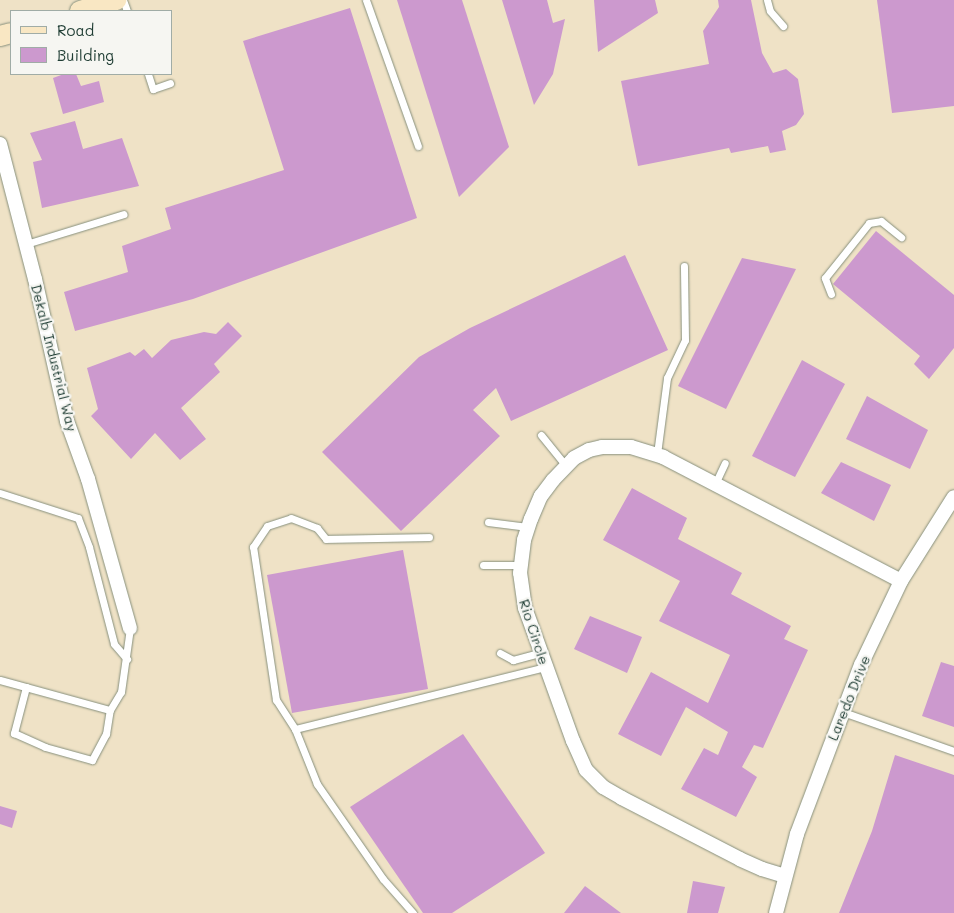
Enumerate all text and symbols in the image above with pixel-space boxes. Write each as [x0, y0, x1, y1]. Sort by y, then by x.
legend [10, 10, 172, 75]
text: Road [57, 20, 94, 40]
text: Building [57, 45, 114, 65]
street label: Dekalb Industrial Way [28, 283, 80, 433]
street label: Rio Circle [516, 597, 552, 667]
street label: Laredo Drive [824, 653, 874, 743]

